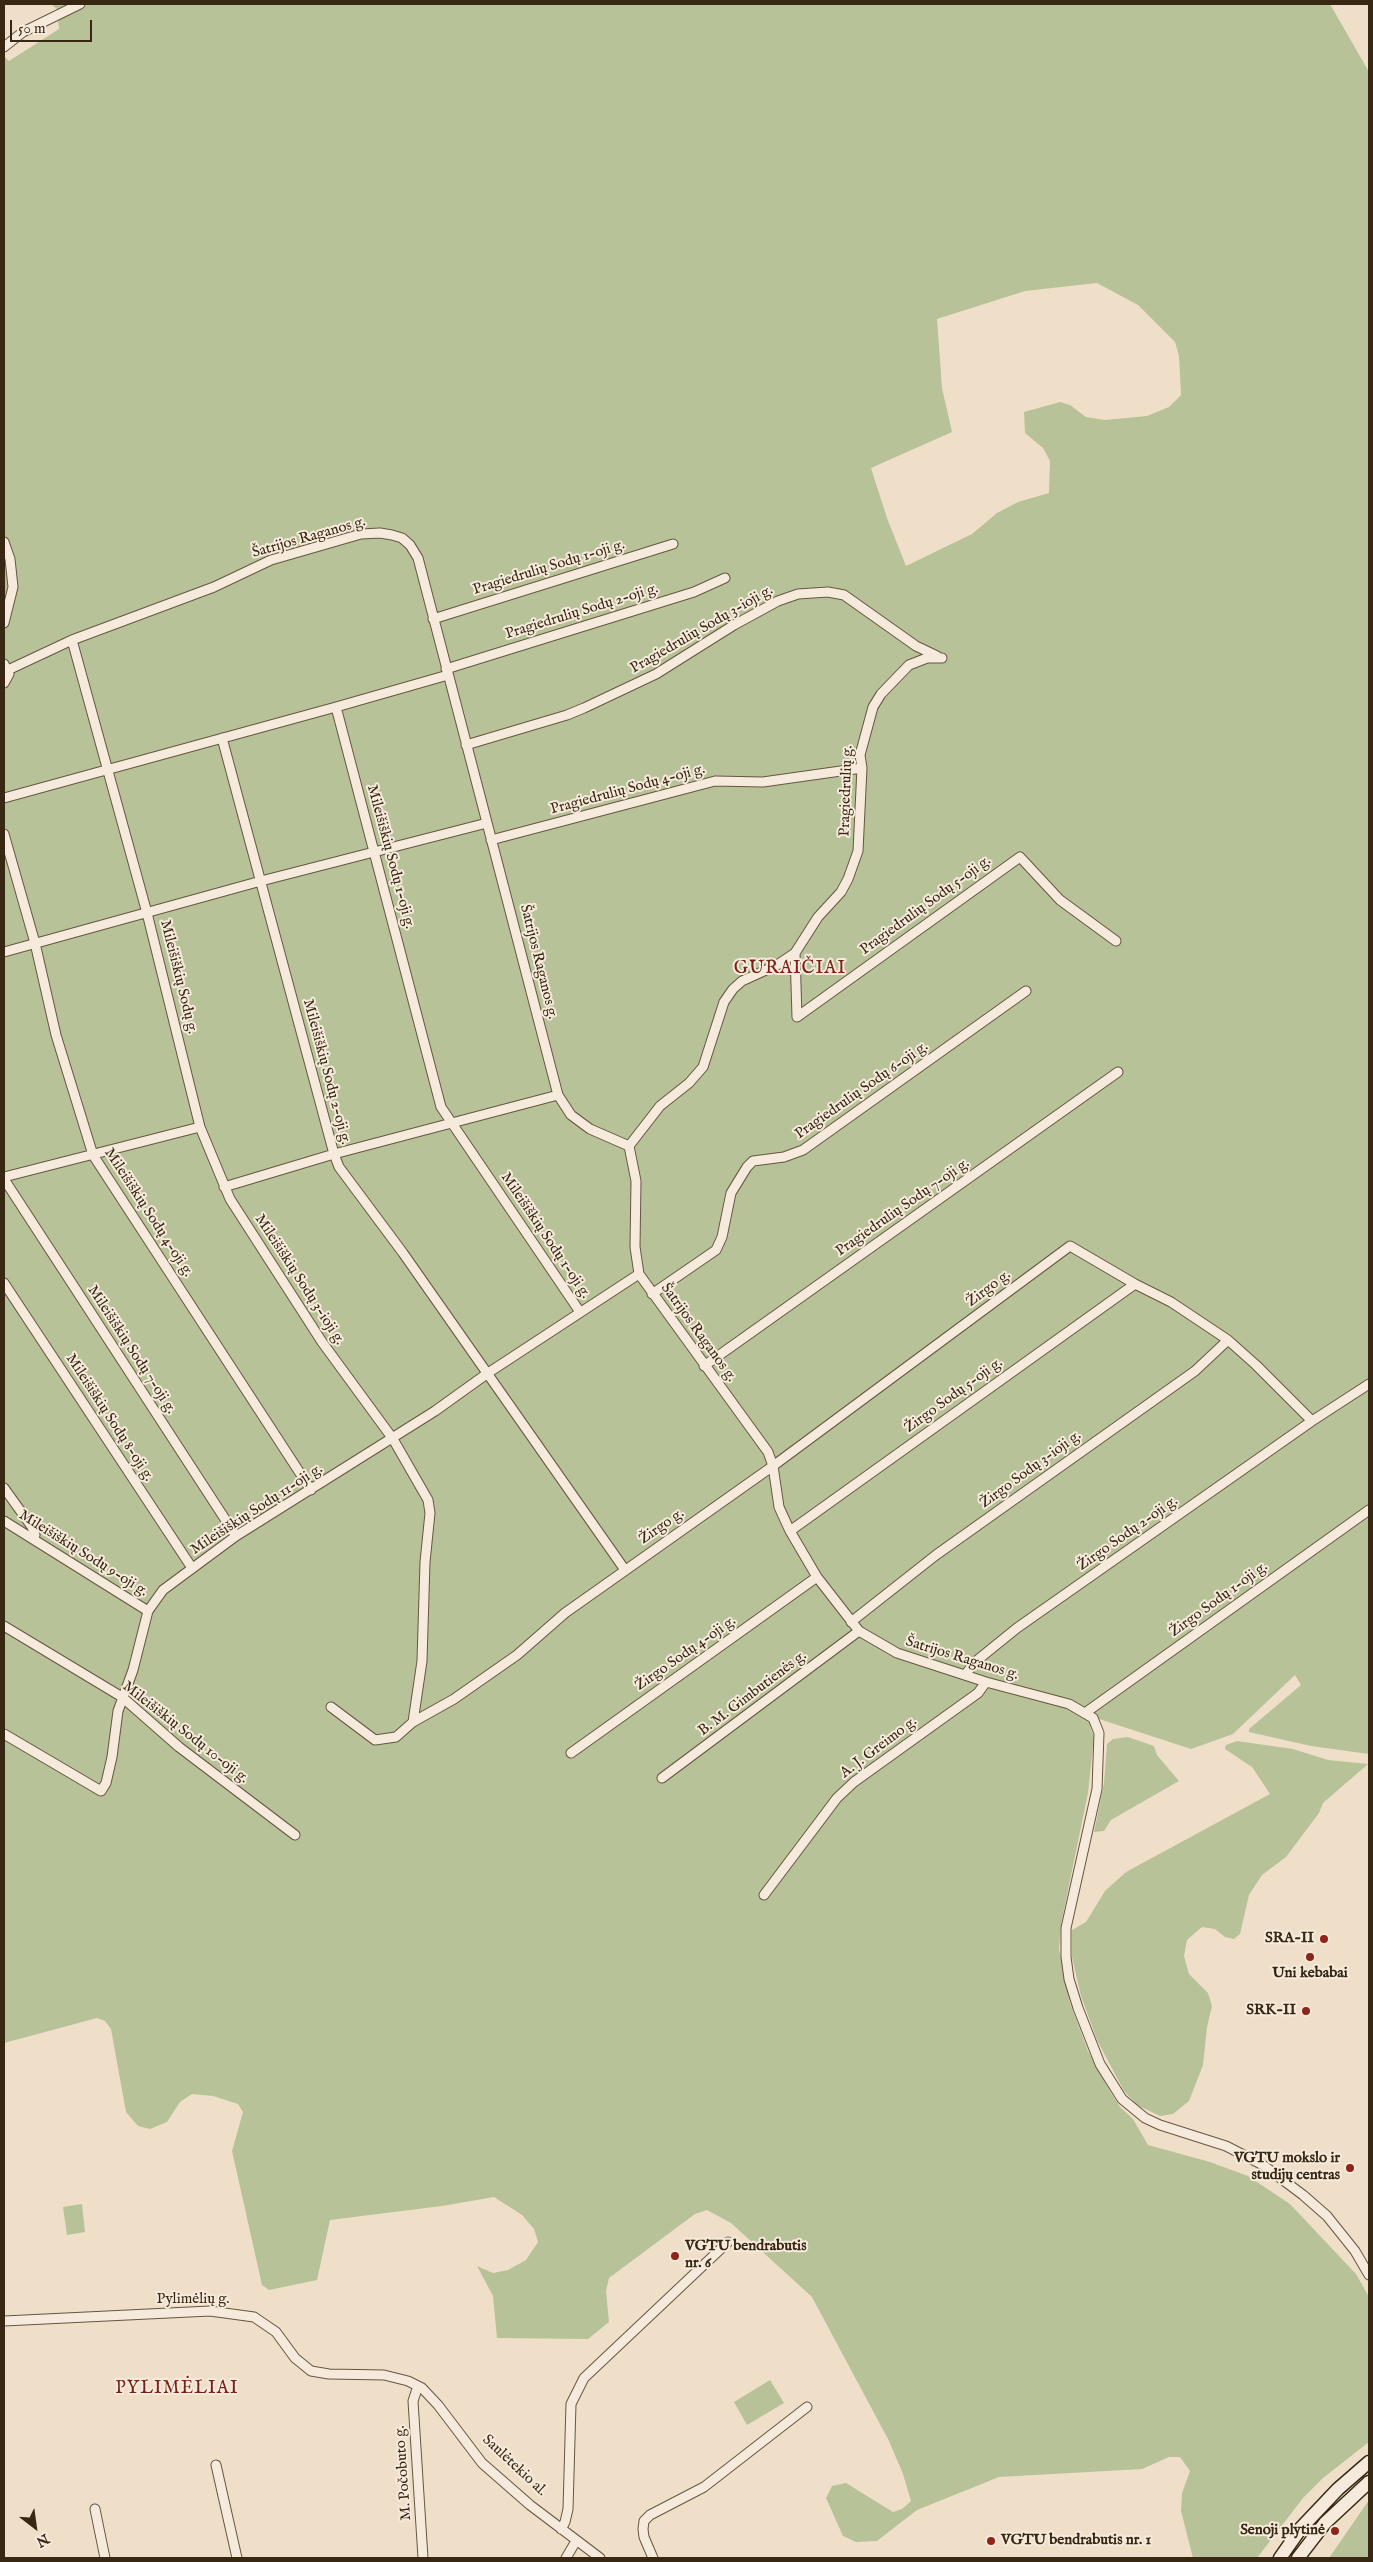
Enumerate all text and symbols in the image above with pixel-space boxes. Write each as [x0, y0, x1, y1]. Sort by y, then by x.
scale bar [12, 10, 95, 42]
text: 50 m [18, 19, 46, 38]
street label: Šatrijos Raganos g. [250, 513, 368, 563]
street label: Pragiedrulių Sodų 1-oji g. [471, 536, 627, 600]
street label: Pragiedrulių Sodų 2-oji g. [503, 580, 661, 644]
street label: Pragiedrulių Sodų 3-ioji g. [628, 582, 776, 678]
street label: Pragiedrulių g. [836, 745, 858, 837]
street label: Pragiedrulių Sodų 4-oji g. [549, 761, 707, 819]
street label: Mileišiškių Sodų 1-oji g. [362, 783, 418, 931]
street label: Pragiedrulių Sodų 5-oji g. [857, 852, 995, 960]
street label: Šatrijos Raganos g. [515, 903, 561, 1021]
street label: Mileišiškių Sodų g. [155, 918, 201, 1036]
district label: GURAIČIAI [733, 958, 847, 980]
street label: Mileišiškių Sodų 2-oji g. [298, 997, 354, 1147]
street label: Pragiedrulių Sodų 6-oji g. [792, 1038, 932, 1144]
street label: Mileišiškių Sodų 4-oji g. [100, 1145, 196, 1281]
street label: Pragiedrulių Sodų 7-oji g. [833, 1155, 973, 1261]
street label: Mileišiškių Sodų 1-oji g. [496, 1170, 594, 1302]
street label: Mileišiškių Sodų 3-ioji g. [250, 1211, 348, 1349]
street label: Žirgo g. [963, 1267, 1015, 1311]
street label: Šatrijos Raganos g. [656, 1280, 740, 1386]
street label: Mileišiškių Sodų 7-oji g. [83, 1282, 179, 1418]
street label: Mileišiškių Sodų 8-oji g. [61, 1351, 157, 1485]
street label: Žirgo Sodų 5-oji g. [901, 1354, 1007, 1438]
street label: Žirgo Sodų 3-ioji g. [977, 1427, 1085, 1513]
street label: Mileišiškių Sodų 11-oji g. [188, 1461, 326, 1559]
street label: Žirgo Sodų 2-oji g. [1074, 1493, 1182, 1575]
street label: Žirgo g. [636, 1505, 688, 1549]
street label: Mileišiškių Sodų 9-oji g. [15, 1507, 151, 1601]
street label: Žirgo Sodų 1-oji g. [1166, 1558, 1272, 1642]
street label: Žirgo Sodų 4-oji g. [632, 1613, 740, 1695]
street label: Šatrijos Raganos g. [903, 1633, 1021, 1685]
street label: B. M. Gimbutienės g. [695, 1647, 811, 1741]
street label: Mileišiškių Sodų 10-oji g. [118, 1678, 252, 1788]
street label: A. J. Greimo g. [837, 1713, 921, 1783]
place label: SRA-II [1265, 1930, 1314, 1948]
marker: SRA-II [1318, 1933, 1330, 1945]
marker: Uni kebabai [1304, 1951, 1316, 1963]
place label: Uni kebabai [1272, 1965, 1348, 1983]
place label: SRK-II [1246, 2002, 1296, 2020]
marker: SRK-II [1300, 2005, 1312, 2017]
place label: VGTU mokslo ir studijų centras [1234, 2150, 1340, 2185]
marker: VGTU mokslo ir studijų centras [1344, 2162, 1356, 2174]
place label: VGTU bendrabutis nr. 6 [685, 2238, 806, 2273]
marker: VGTU bendrabutis nr. 6 [669, 2250, 681, 2262]
street label: Pylimėlių g. [157, 2291, 229, 2309]
district label: PYLIMĖLIAI [114, 2378, 240, 2400]
street label: M. Počobuto g. [392, 2425, 416, 2521]
street label: Saulėtekio al. [478, 2431, 550, 2501]
north arrow [10, 2502, 60, 2552]
place label: Senoji plytinė [1240, 2522, 1325, 2540]
marker: Senoji plytinė [1329, 2525, 1341, 2537]
text: N [33, 2529, 52, 2551]
place label: VGTU bendrabutis nr. 1 [1001, 2532, 1151, 2550]
marker: VGTU bendrabutis nr. 1 [985, 2535, 997, 2547]

